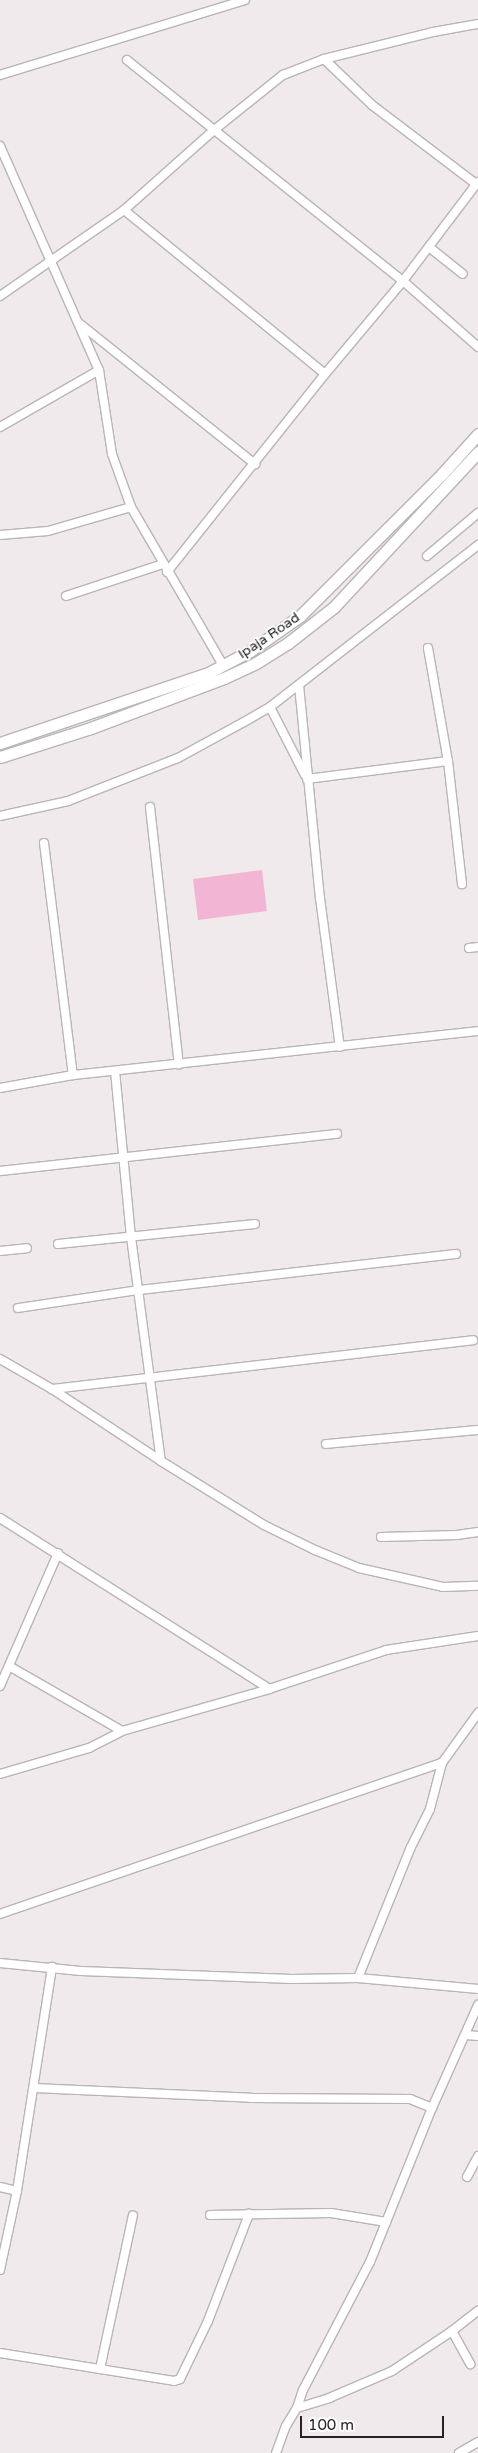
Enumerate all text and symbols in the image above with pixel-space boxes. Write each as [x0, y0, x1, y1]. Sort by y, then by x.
street label: Ipaja Road [235, 609, 303, 663]
scale bar [303, 2406, 447, 2438]
text: 100 m [308, 2416, 354, 2434]

